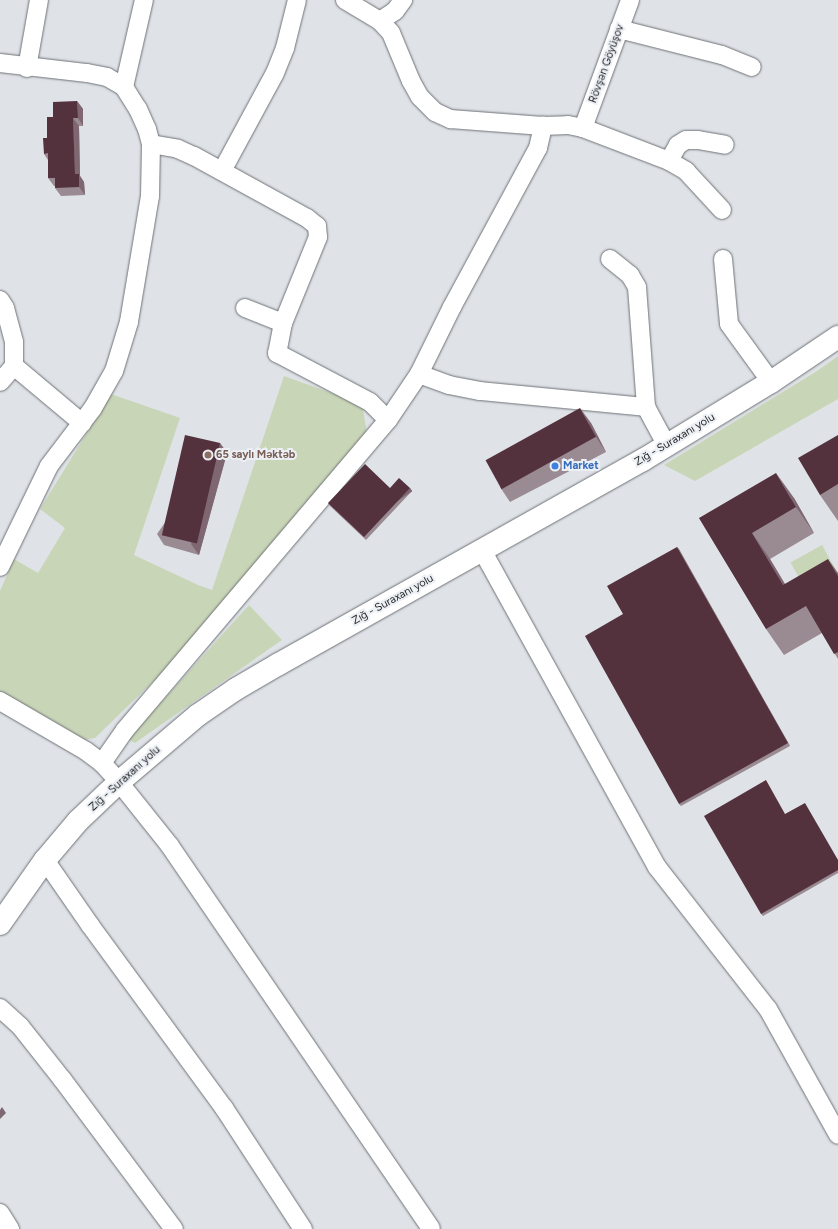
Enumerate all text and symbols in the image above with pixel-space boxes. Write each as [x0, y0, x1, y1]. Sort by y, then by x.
street label: Rövşən Göyüşov [587, 23, 627, 105]
street label: Zığ - Suraxanı yolu [633, 411, 717, 469]
place label: 65 saylı Məktəb [216, 448, 295, 462]
marker: 65 saylı Məktəb [203, 450, 213, 460]
place label: Market [563, 459, 599, 473]
marker: Market [550, 461, 560, 471]
street label: Zığ - Suraxanı yolu [350, 572, 436, 628]
street label: Zığ - Suraxanı yolu [87, 744, 163, 814]

